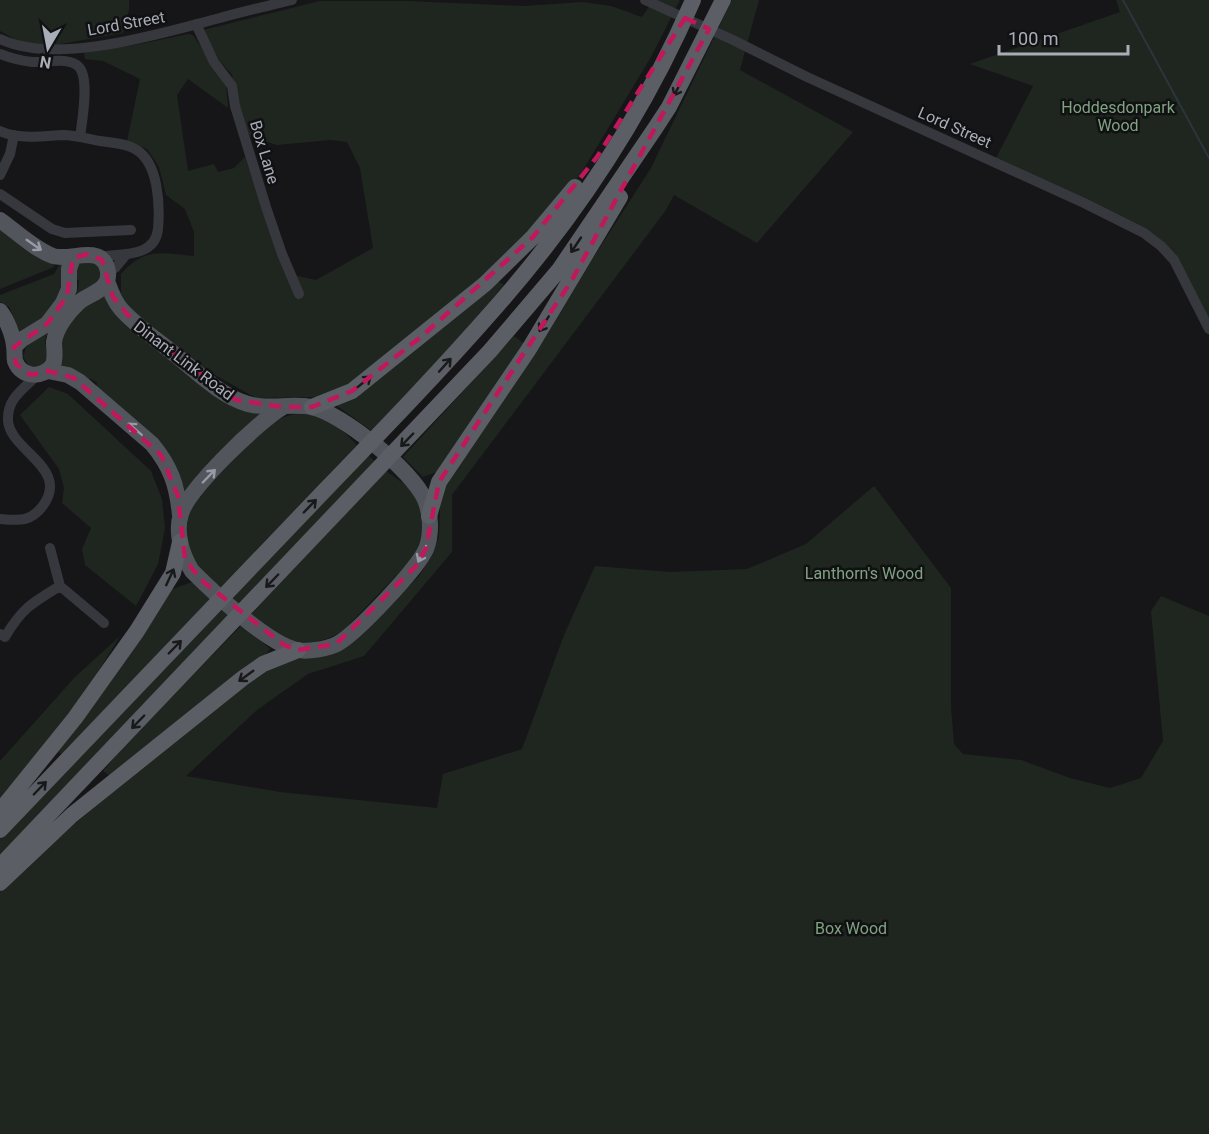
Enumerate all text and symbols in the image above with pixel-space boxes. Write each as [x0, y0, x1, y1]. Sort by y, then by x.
street label: Lord Street [86, 7, 166, 40]
north arrow [18, 18, 78, 78]
scale bar [999, 18, 1128, 56]
text: 100 m [1008, 28, 1059, 49]
text: N [38, 52, 53, 73]
one-way arrow [672, 79, 684, 97]
park label: Hoddesdonpark Wood [1061, 98, 1176, 135]
street label: Lord Street [915, 103, 994, 152]
street label: Box Lane [246, 118, 283, 186]
one-way arrow [570, 236, 582, 253]
one-way arrow [25, 239, 42, 251]
one-way arrow [538, 315, 550, 332]
street label: Dinant Link Road [130, 317, 237, 404]
one-way arrow [437, 357, 452, 372]
one-way arrow [356, 376, 372, 389]
one-way arrow [127, 423, 143, 436]
one-way arrow [400, 432, 414, 447]
one-way arrow [202, 468, 216, 483]
one-way arrow [303, 498, 317, 513]
one-way arrow [416, 545, 428, 563]
park label: Lanthorn's Wood [805, 564, 923, 583]
one-way arrow [164, 569, 176, 587]
one-way arrow [265, 573, 280, 588]
one-way arrow [168, 639, 183, 654]
one-way arrow [239, 670, 255, 682]
one-way arrow [130, 714, 145, 729]
one-way arrow [33, 780, 48, 795]
park label: Box Wood [815, 919, 887, 938]

